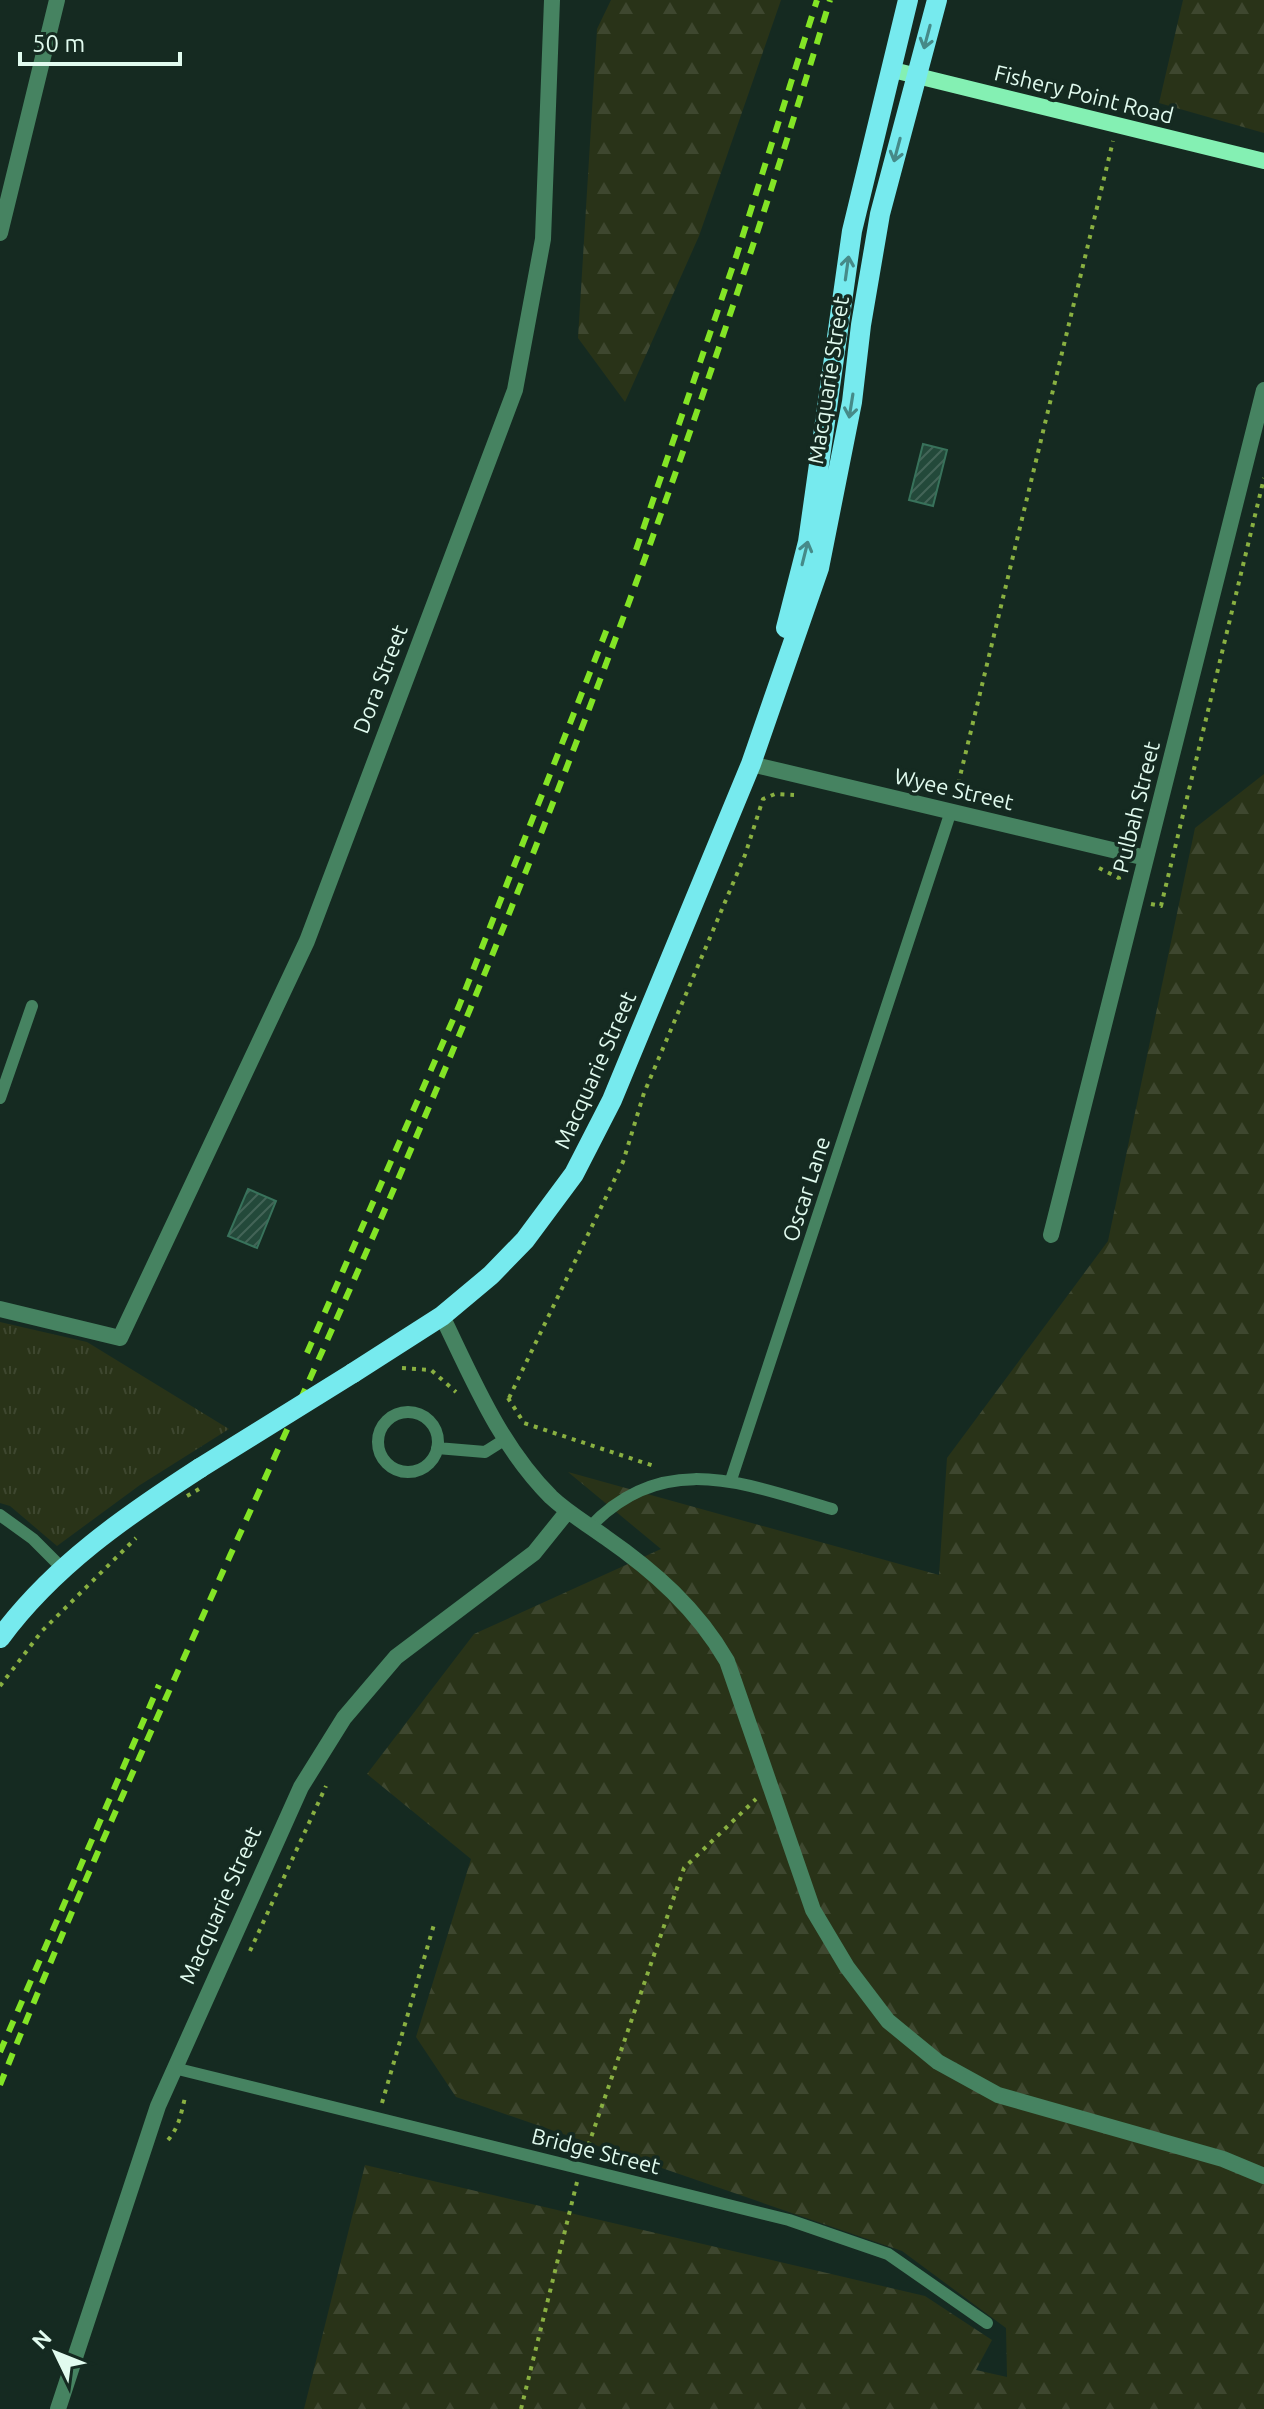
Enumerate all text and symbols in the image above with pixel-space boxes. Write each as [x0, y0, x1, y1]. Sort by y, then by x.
scale bar [20, 16, 180, 66]
one-way arrow [919, 24, 934, 50]
text: 50 m [32, 30, 85, 57]
street label: Fishery Point Road [992, 59, 1176, 128]
one-way arrow [889, 137, 904, 163]
one-way arrow [840, 256, 855, 281]
street label: Macquarie Street [802, 294, 853, 466]
one-way arrow [842, 392, 857, 418]
one-way arrow [799, 540, 814, 566]
street label: Dora Street [347, 621, 412, 737]
street label: Pulbah Street [1107, 738, 1164, 875]
street label: Wyee Street [892, 763, 1017, 814]
street label: Macquarie Street [549, 987, 641, 1152]
street label: Oscar Lane [777, 1133, 834, 1244]
street label: Macquarie Street [174, 1822, 266, 1987]
street label: Bridge Street [529, 2122, 663, 2179]
north arrow [16, 2313, 96, 2393]
text: N [26, 2324, 56, 2354]

